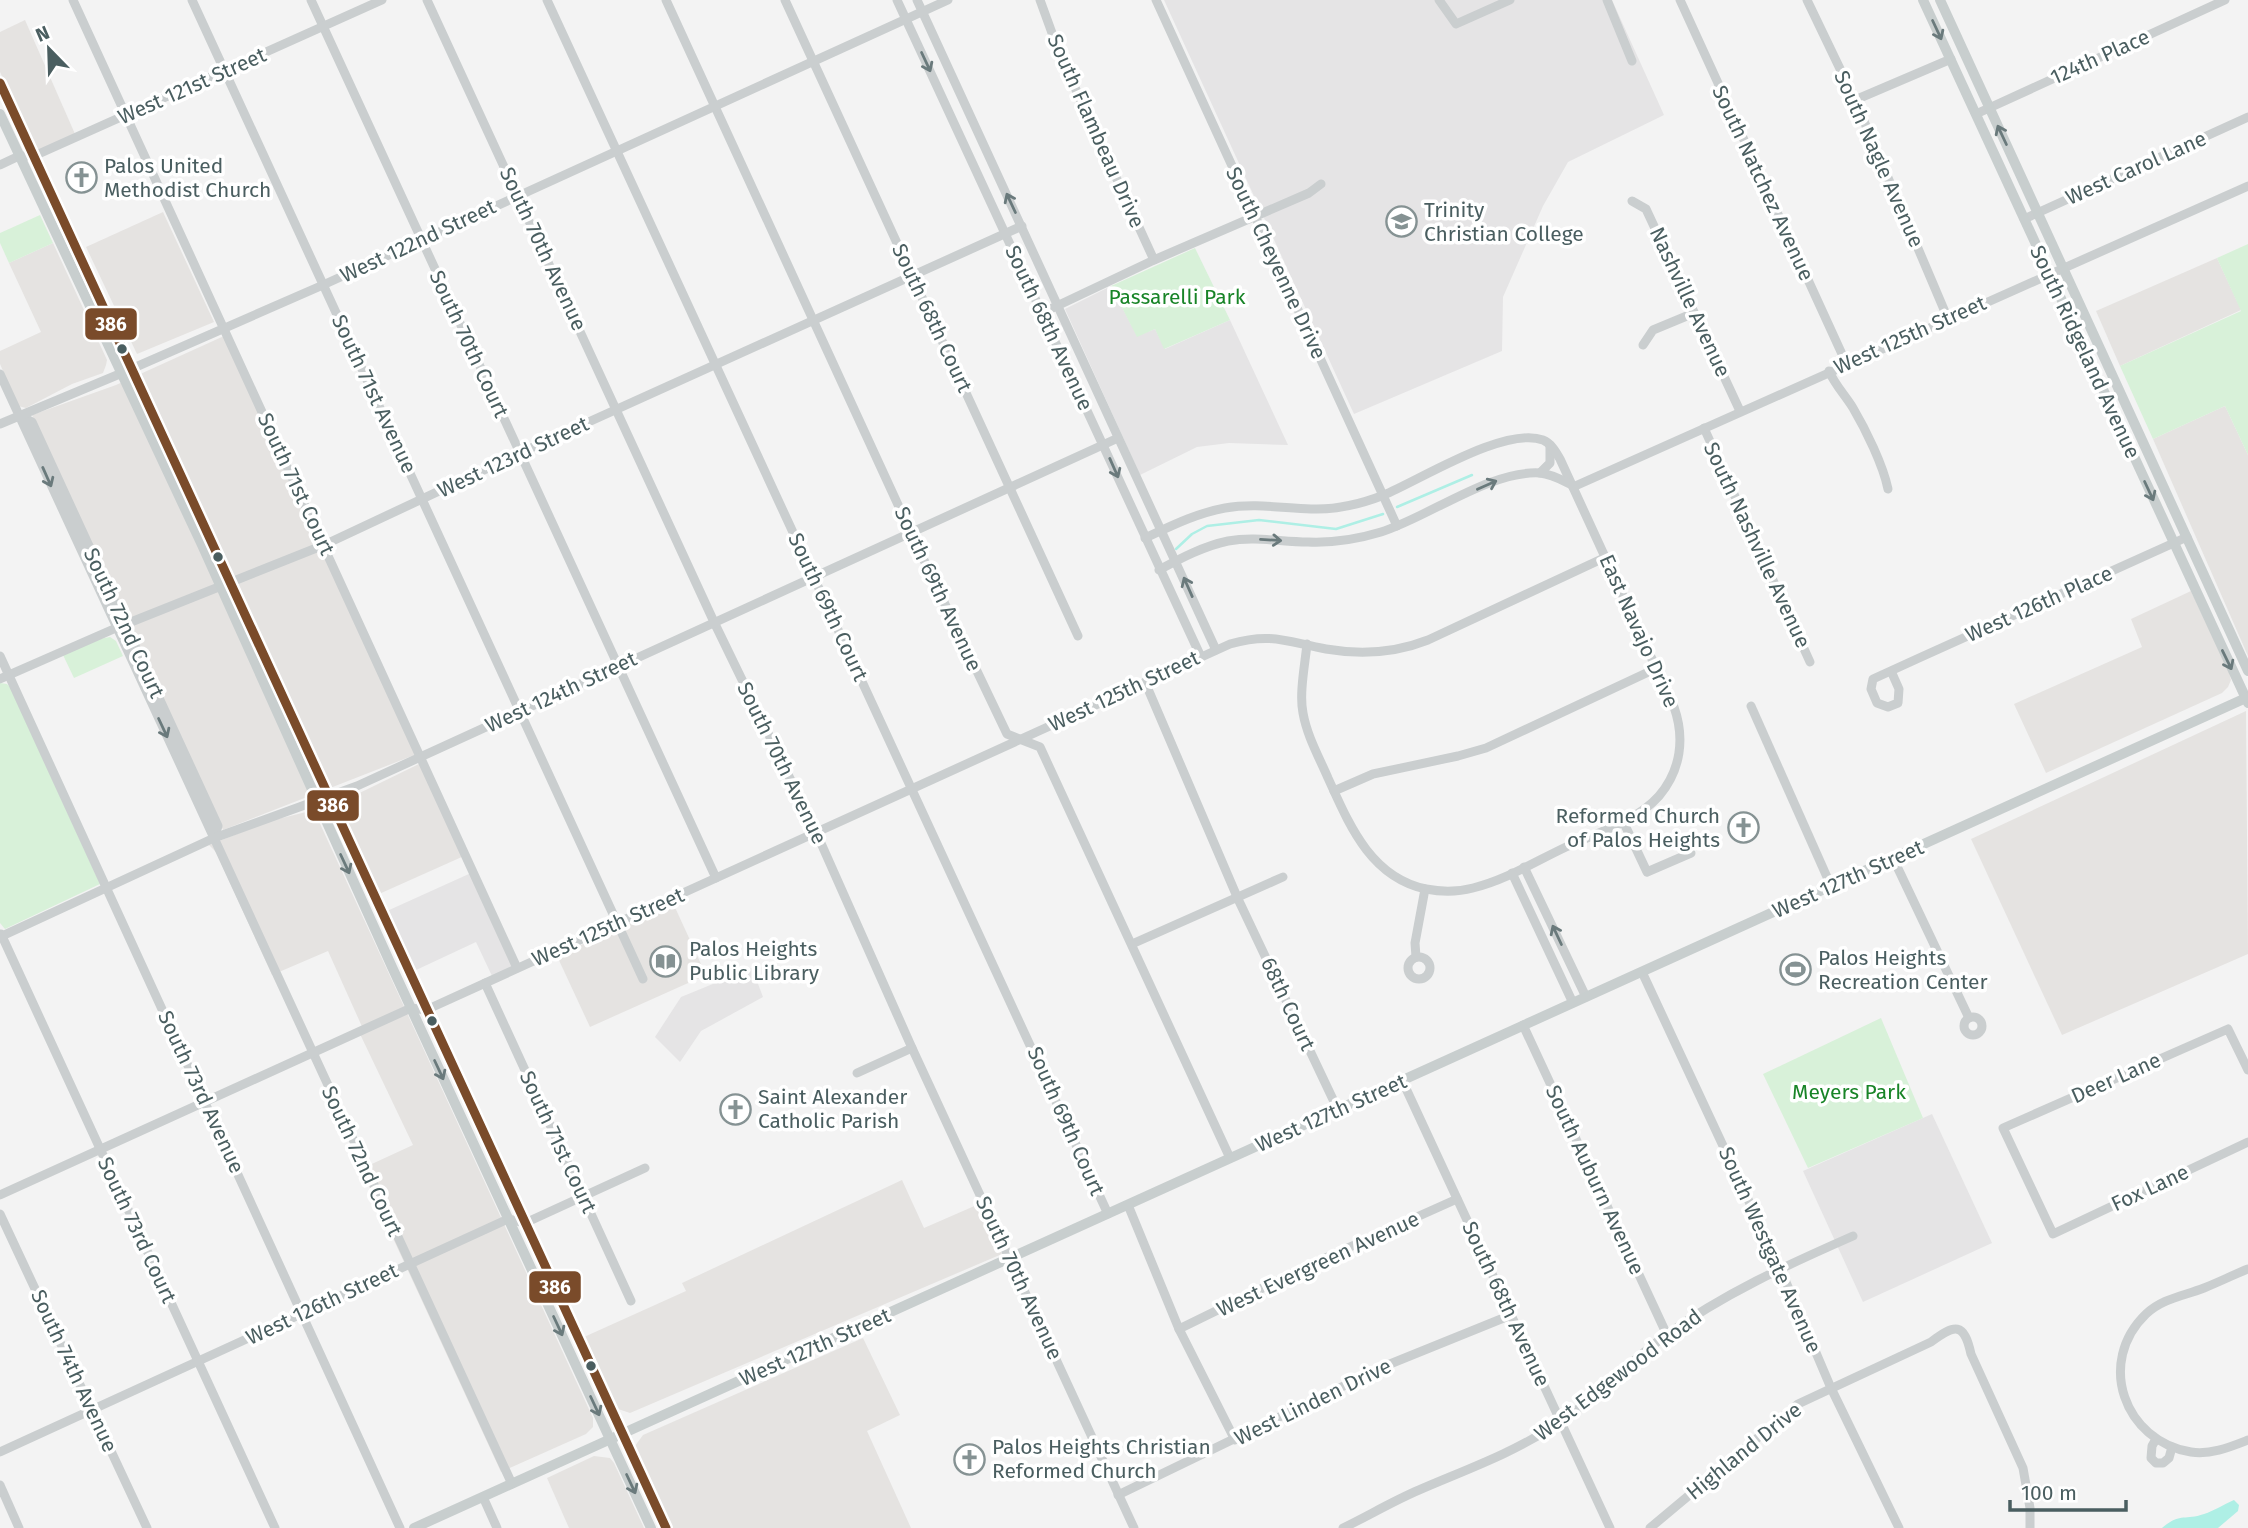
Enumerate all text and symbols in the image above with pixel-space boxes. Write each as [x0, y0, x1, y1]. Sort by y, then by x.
north arrow [14, 14, 84, 84]
one-way arrow [1931, 18, 1944, 40]
text: N [32, 21, 53, 47]
street label: 124th Place [2046, 24, 2154, 90]
street label: South Flambeau Drive [1042, 30, 1150, 232]
street label: West 121st Street [114, 42, 271, 130]
one-way arrow [919, 51, 933, 72]
street label: South Nagle Avenue [1828, 67, 1930, 251]
street label: South Natchez Avenue [1706, 81, 1820, 285]
one-way arrow [1994, 125, 2008, 146]
street label: West Carol Lane [2062, 125, 2210, 211]
place label: Palos United Methodist Church [104, 153, 271, 203]
church icon: Palos United Methodist Church [64, 161, 98, 195]
street label: South 70th Avenue [494, 163, 592, 335]
street label: South Cheyenne Drive [1220, 163, 1332, 363]
street label: West 122nd Street [336, 193, 500, 288]
one-way arrow [1004, 193, 1017, 214]
place label: Trinity Christian College [1424, 197, 1584, 247]
school or university icon: Trinity Christian College [1384, 205, 1418, 239]
street label: Nashville Avenue [1644, 223, 1736, 381]
street label: South 68th Court [886, 239, 978, 397]
street label: South 68th Avenue [999, 241, 1099, 415]
street label: South Ridgeland Avenue [2024, 241, 2146, 463]
street label: South 70th Court [424, 266, 515, 422]
park label: Passarelli Park [1109, 284, 1246, 310]
street label: West 125th Street [1830, 290, 1990, 380]
line badge: 386 [84, 307, 138, 341]
street label: South 71st Avenue [326, 311, 422, 477]
text: 386 [94, 313, 127, 336]
unlabelled marker [115, 342, 129, 356]
street label: South 71st Court [252, 409, 340, 560]
street label: West 123rd Street [433, 410, 593, 503]
street label: South Nashville Avenue [1698, 438, 1816, 652]
one-way arrow [1108, 457, 1121, 479]
one-way arrow [41, 466, 54, 487]
one-way arrow [1476, 478, 1497, 491]
one-way arrow [2143, 480, 2156, 501]
street label: South 69th Avenue [889, 503, 987, 675]
street label: South 69th Court [782, 529, 874, 685]
one-way arrow [1259, 533, 1282, 546]
street label: South 72nd Court [78, 544, 170, 703]
unlabelled marker [211, 550, 225, 564]
street label: East Navajo Drive [1594, 550, 1684, 712]
street label: West 126th Place [1961, 560, 2117, 648]
one-way arrow [1181, 577, 1194, 599]
street label: West 125th Street [1044, 644, 1204, 737]
street label: West 124th Street [481, 645, 641, 738]
one-way arrow [2221, 649, 2235, 670]
street label: South 70th Avenue [731, 678, 833, 848]
one-way arrow [157, 717, 170, 738]
line badge: 386 [306, 789, 360, 822]
text: 386 [316, 794, 349, 817]
place label: Reformed Church of Palos Heights [1556, 803, 1720, 853]
church icon: Reformed Church of Palos Heights [1726, 811, 1760, 845]
street label: West 127th Street [1768, 834, 1928, 924]
one-way arrow [339, 853, 352, 874]
street label: West 125th Street [528, 882, 688, 972]
one-way arrow [1549, 925, 1563, 946]
place label: Palos Heights Public Library [689, 936, 820, 986]
library icon: Palos Heights Public Library [649, 944, 683, 978]
place label: Palos Heights Recreation Center [1818, 945, 1988, 995]
street label: 68th Court [1255, 953, 1321, 1055]
sports icon: Palos Heights Recreation Center [1778, 953, 1812, 987]
street label: South 73rd Avenue [152, 1007, 250, 1177]
unlabelled marker [425, 1014, 439, 1028]
street label: South 69th Court [1022, 1043, 1111, 1200]
street label: Deer Lane [2067, 1047, 2165, 1109]
one-way arrow [433, 1059, 447, 1080]
street label: South 71st Court [514, 1067, 602, 1218]
street label: West 127th Street [1251, 1068, 1411, 1158]
park label: Meyers Park [1792, 1079, 1906, 1105]
street label: South Auburn Avenue [1540, 1081, 1650, 1279]
street label: South 72nd Court [316, 1082, 408, 1241]
place label: Saint Alexander Catholic Parish [758, 1084, 907, 1134]
church icon: Saint Alexander Catholic Parish [718, 1092, 752, 1126]
street label: South Westgate Avenue [1713, 1143, 1827, 1357]
street label: South 73rd Court [92, 1153, 182, 1308]
street label: Fox Lane [2107, 1159, 2193, 1217]
street label: South 70th Avenue [970, 1192, 1068, 1364]
street label: West Evergreen Avenue [1212, 1206, 1424, 1322]
street label: South 68th Avenue [1456, 1217, 1556, 1391]
street label: West 126th Street [242, 1257, 402, 1351]
line badge: 386 [528, 1270, 582, 1304]
text: 386 [538, 1276, 571, 1299]
street label: South 74th Avenue [25, 1286, 123, 1456]
street label: West 127th Street [735, 1302, 895, 1392]
street label: West Edgewood Road [1529, 1304, 1707, 1446]
one-way arrow [552, 1314, 565, 1336]
street label: West Linden Drive [1230, 1353, 1396, 1451]
unlabelled marker [584, 1359, 598, 1373]
one-way arrow [589, 1395, 602, 1416]
street label: Highland Drive [1681, 1397, 1807, 1505]
place label: Palos Heights Christian Reformed Church [992, 1434, 1211, 1484]
church icon: Palos Heights Christian Reformed Church [952, 1442, 986, 1476]
scale bar [2010, 1468, 2126, 1512]
one-way arrow [625, 1472, 638, 1494]
text: 100 m [2021, 1480, 2077, 1506]

